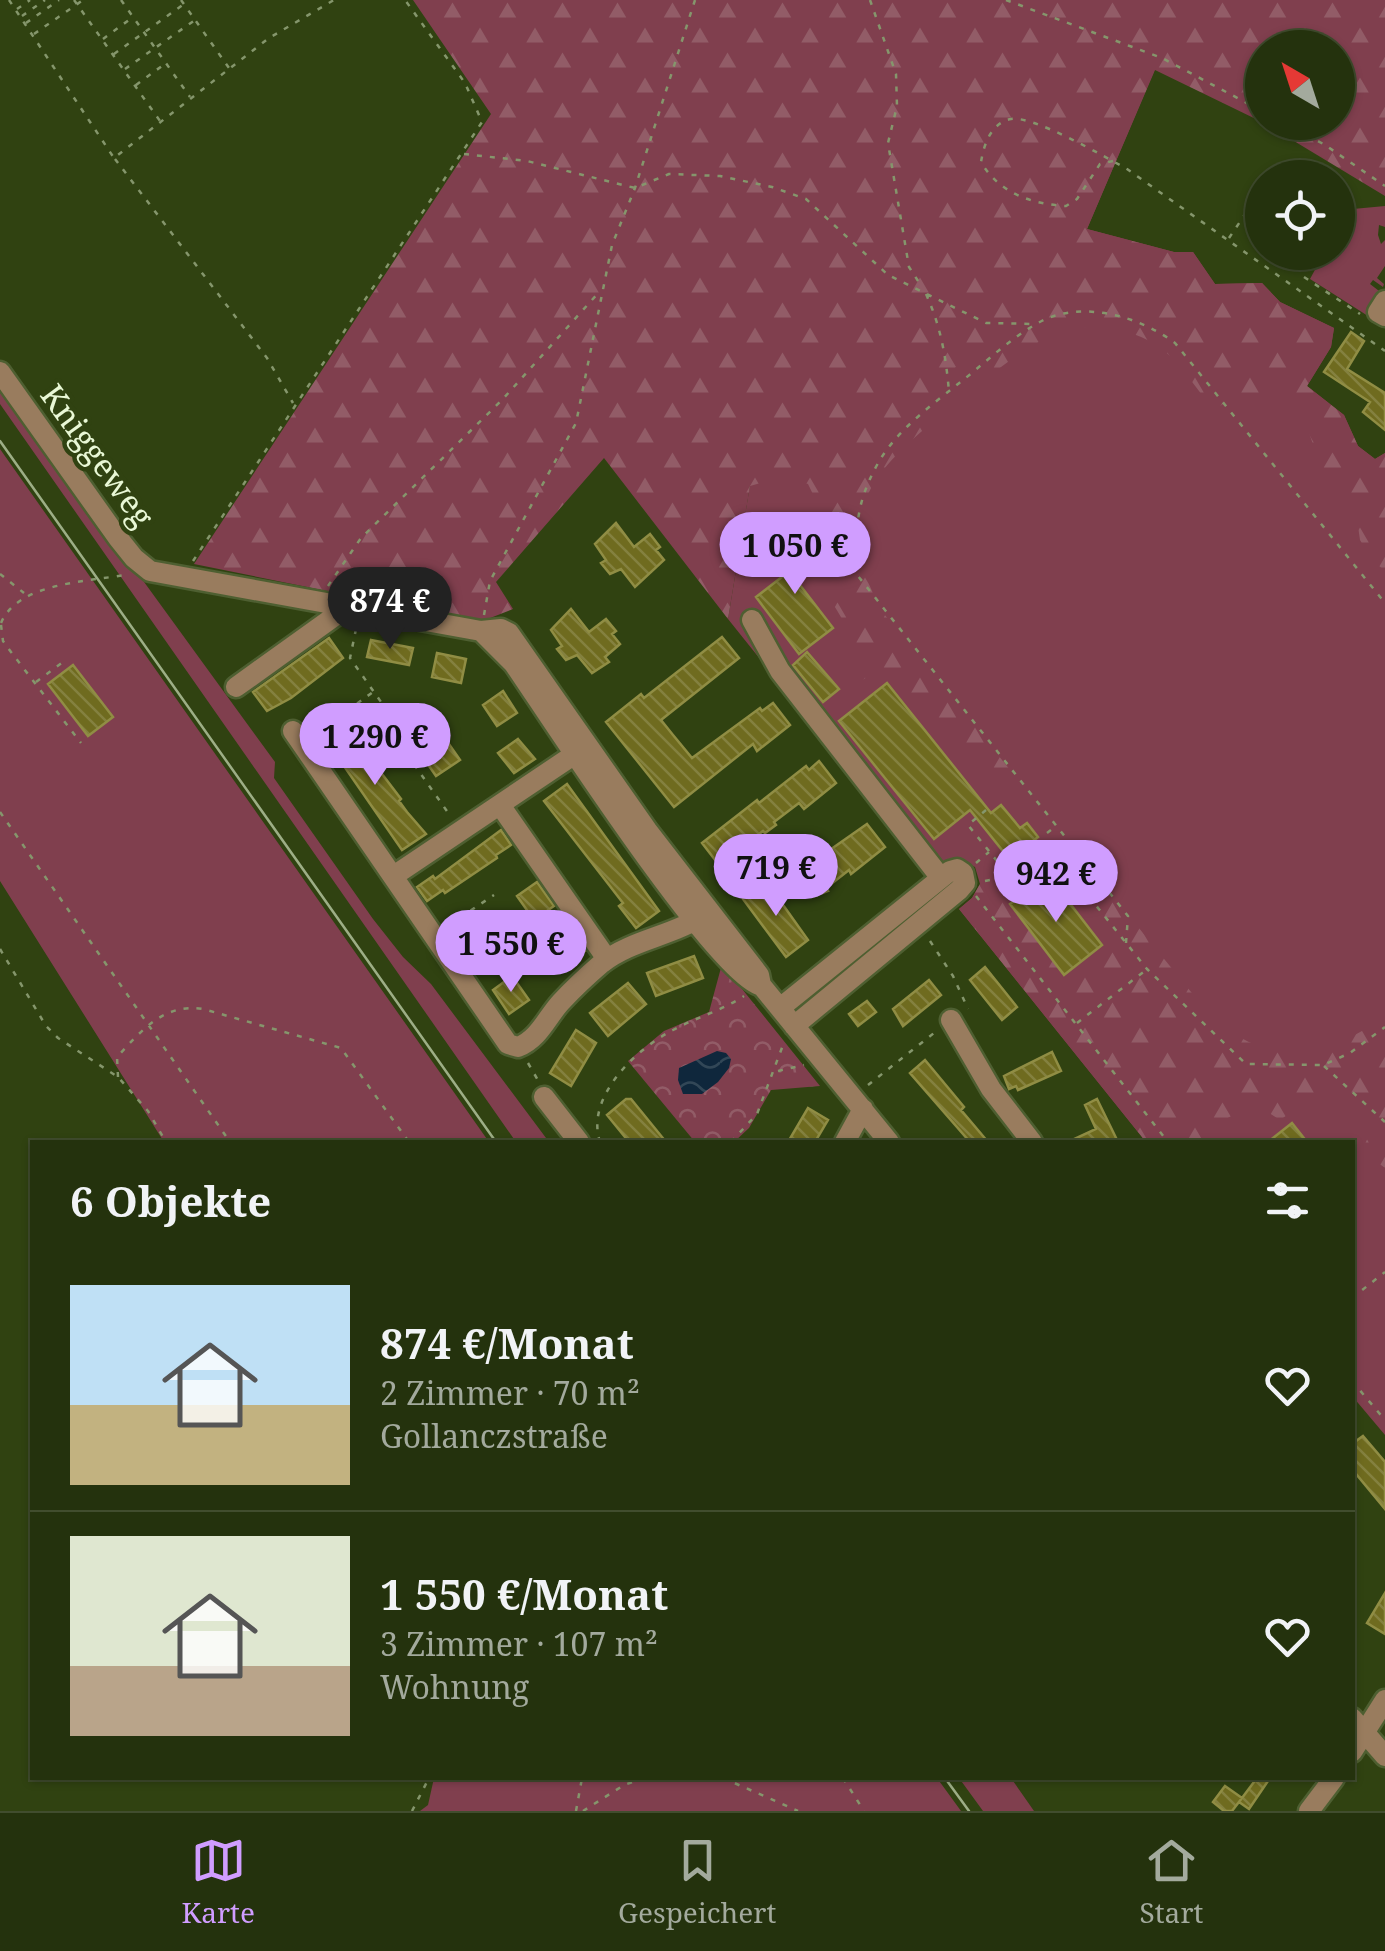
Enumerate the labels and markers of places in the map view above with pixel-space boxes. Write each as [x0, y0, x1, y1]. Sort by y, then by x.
pin: 1 050 € [703, 512, 887, 597]
pin: 874 € [320, 567, 460, 652]
pin: 1 290 € [283, 703, 467, 788]
pin: 719 € [706, 834, 846, 919]
pin: 942 € [986, 840, 1126, 925]
pin: 1 550 € [419, 910, 603, 995]

